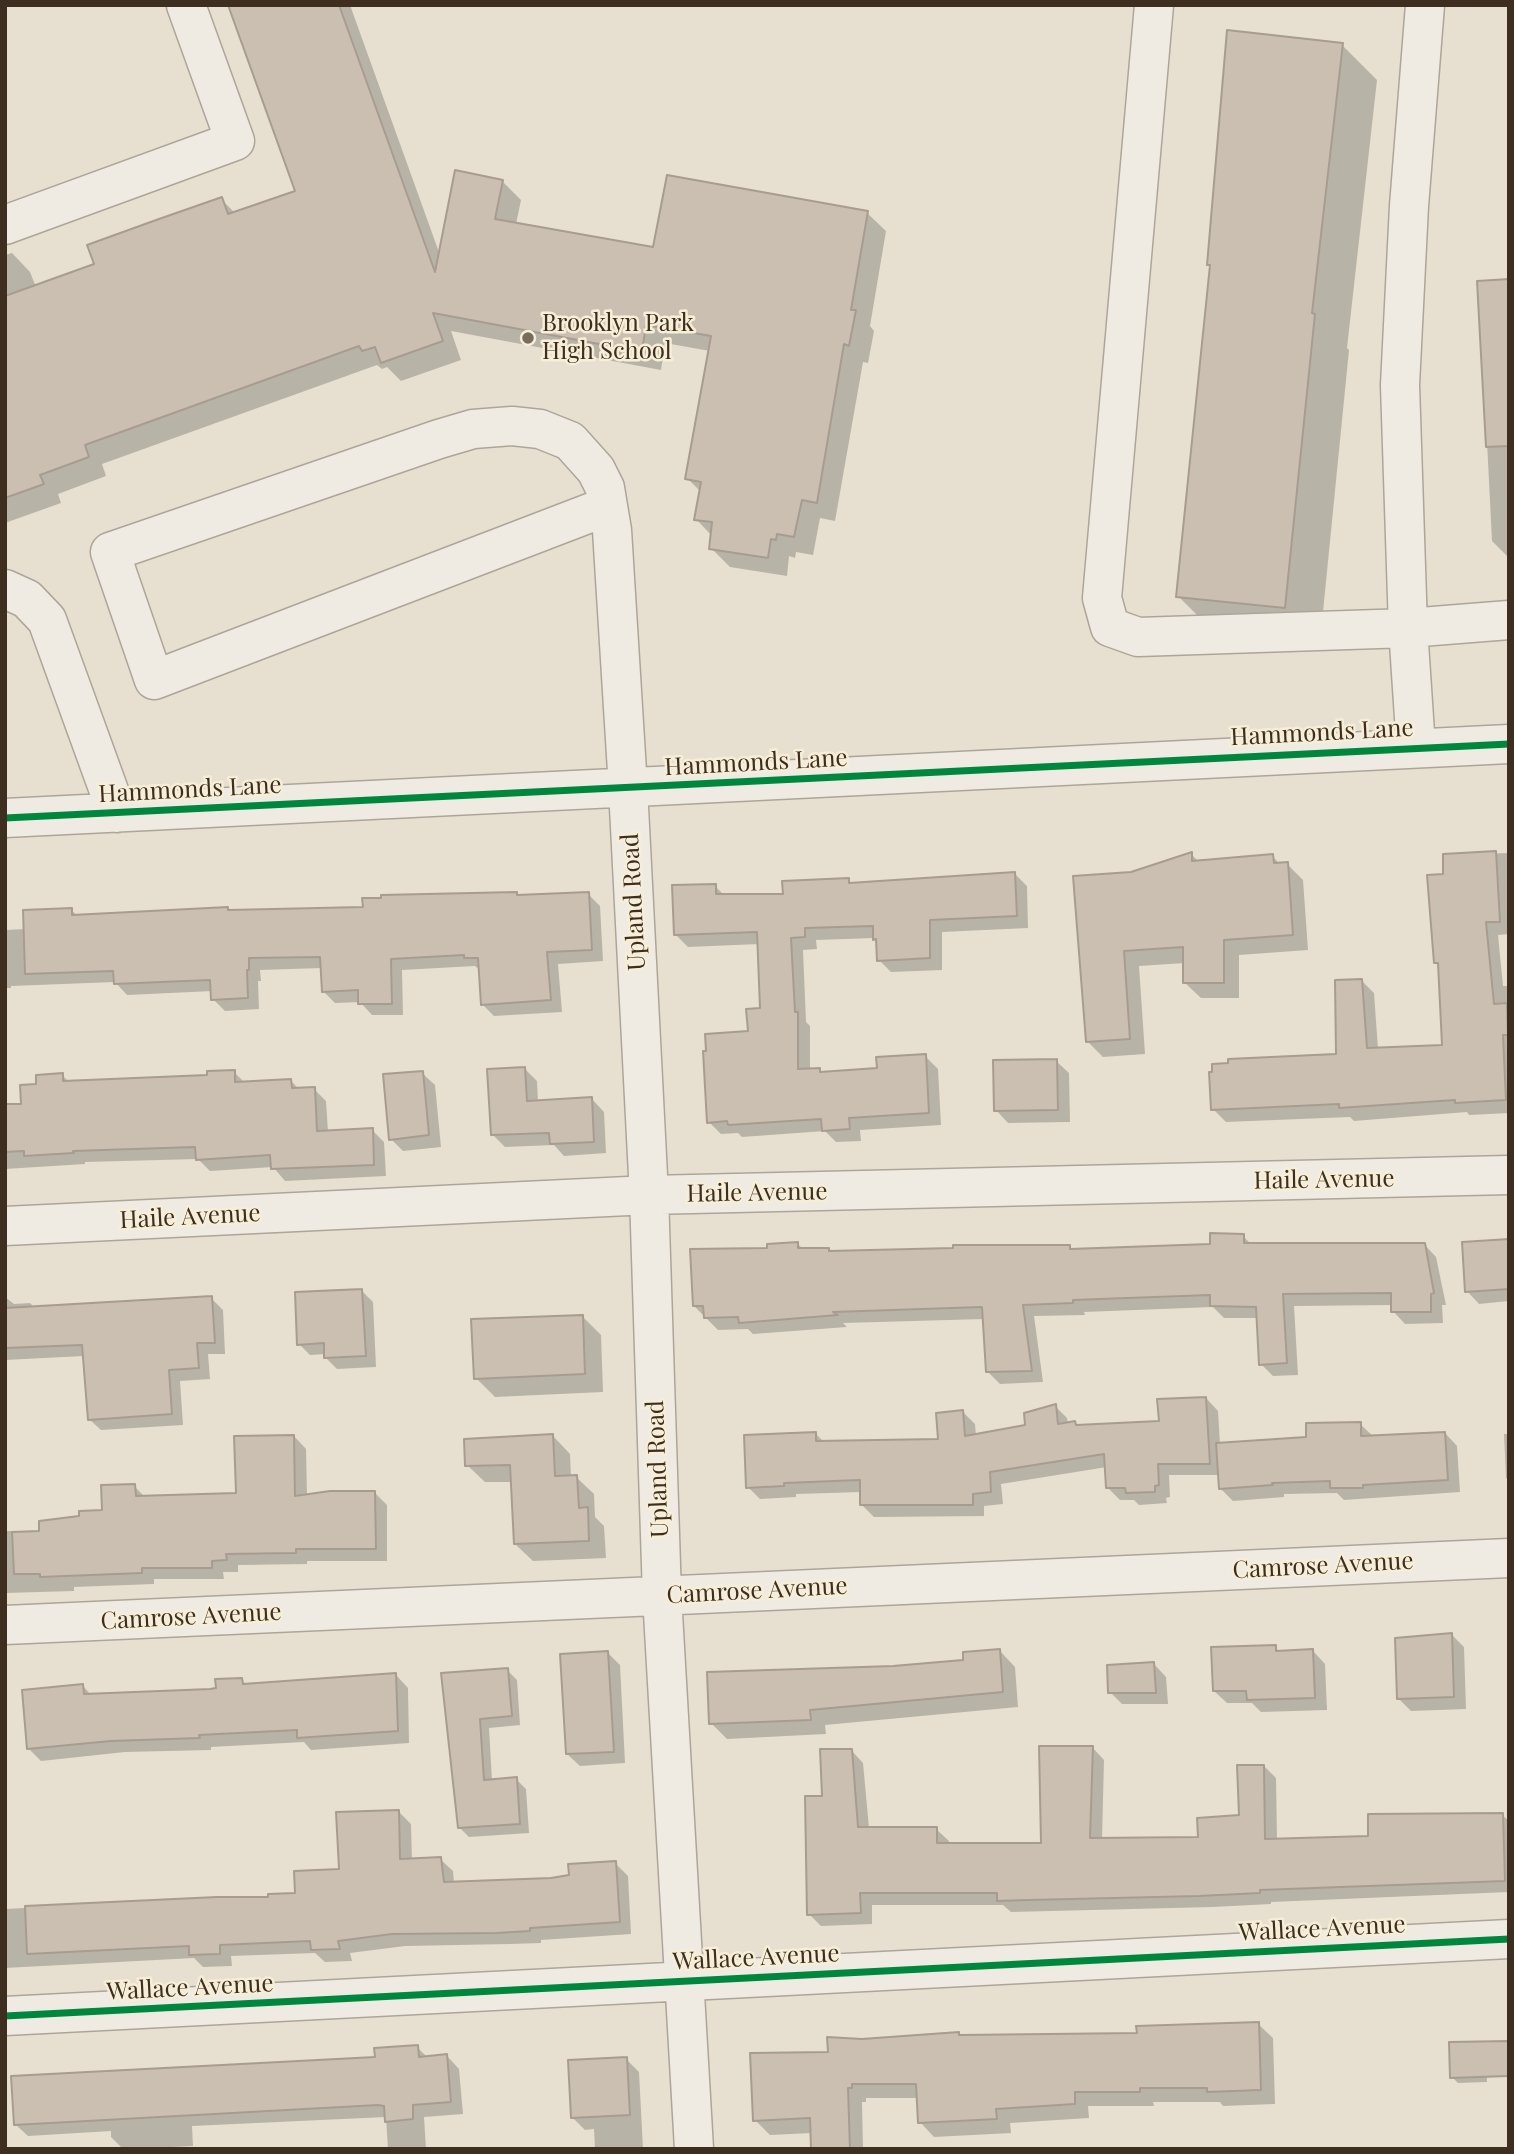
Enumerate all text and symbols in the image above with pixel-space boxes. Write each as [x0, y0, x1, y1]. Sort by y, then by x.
place label: Brooklyn Park High School [542, 310, 694, 366]
marker: Brooklyn Park High School [520, 330, 536, 346]
street label: Hammonds Lane [1230, 714, 1414, 752]
street label: Hammonds Lane [664, 744, 848, 782]
street label: Hammonds Lane [98, 771, 282, 809]
street label: Upland Road [616, 833, 652, 971]
street label: Haile Avenue [1253, 1164, 1395, 1196]
street label: Haile Avenue [686, 1177, 828, 1209]
street label: Haile Avenue [119, 1199, 261, 1235]
street label: Upland Road [641, 1400, 675, 1538]
street label: Camrose Avenue [1232, 1547, 1414, 1585]
street label: Camrose Avenue [666, 1572, 848, 1610]
street label: Camrose Avenue [100, 1598, 282, 1636]
street label: Wallace Avenue [1238, 1910, 1406, 1948]
street label: Wallace Avenue [672, 1939, 840, 1977]
street label: Wallace Avenue [106, 1969, 274, 2007]

